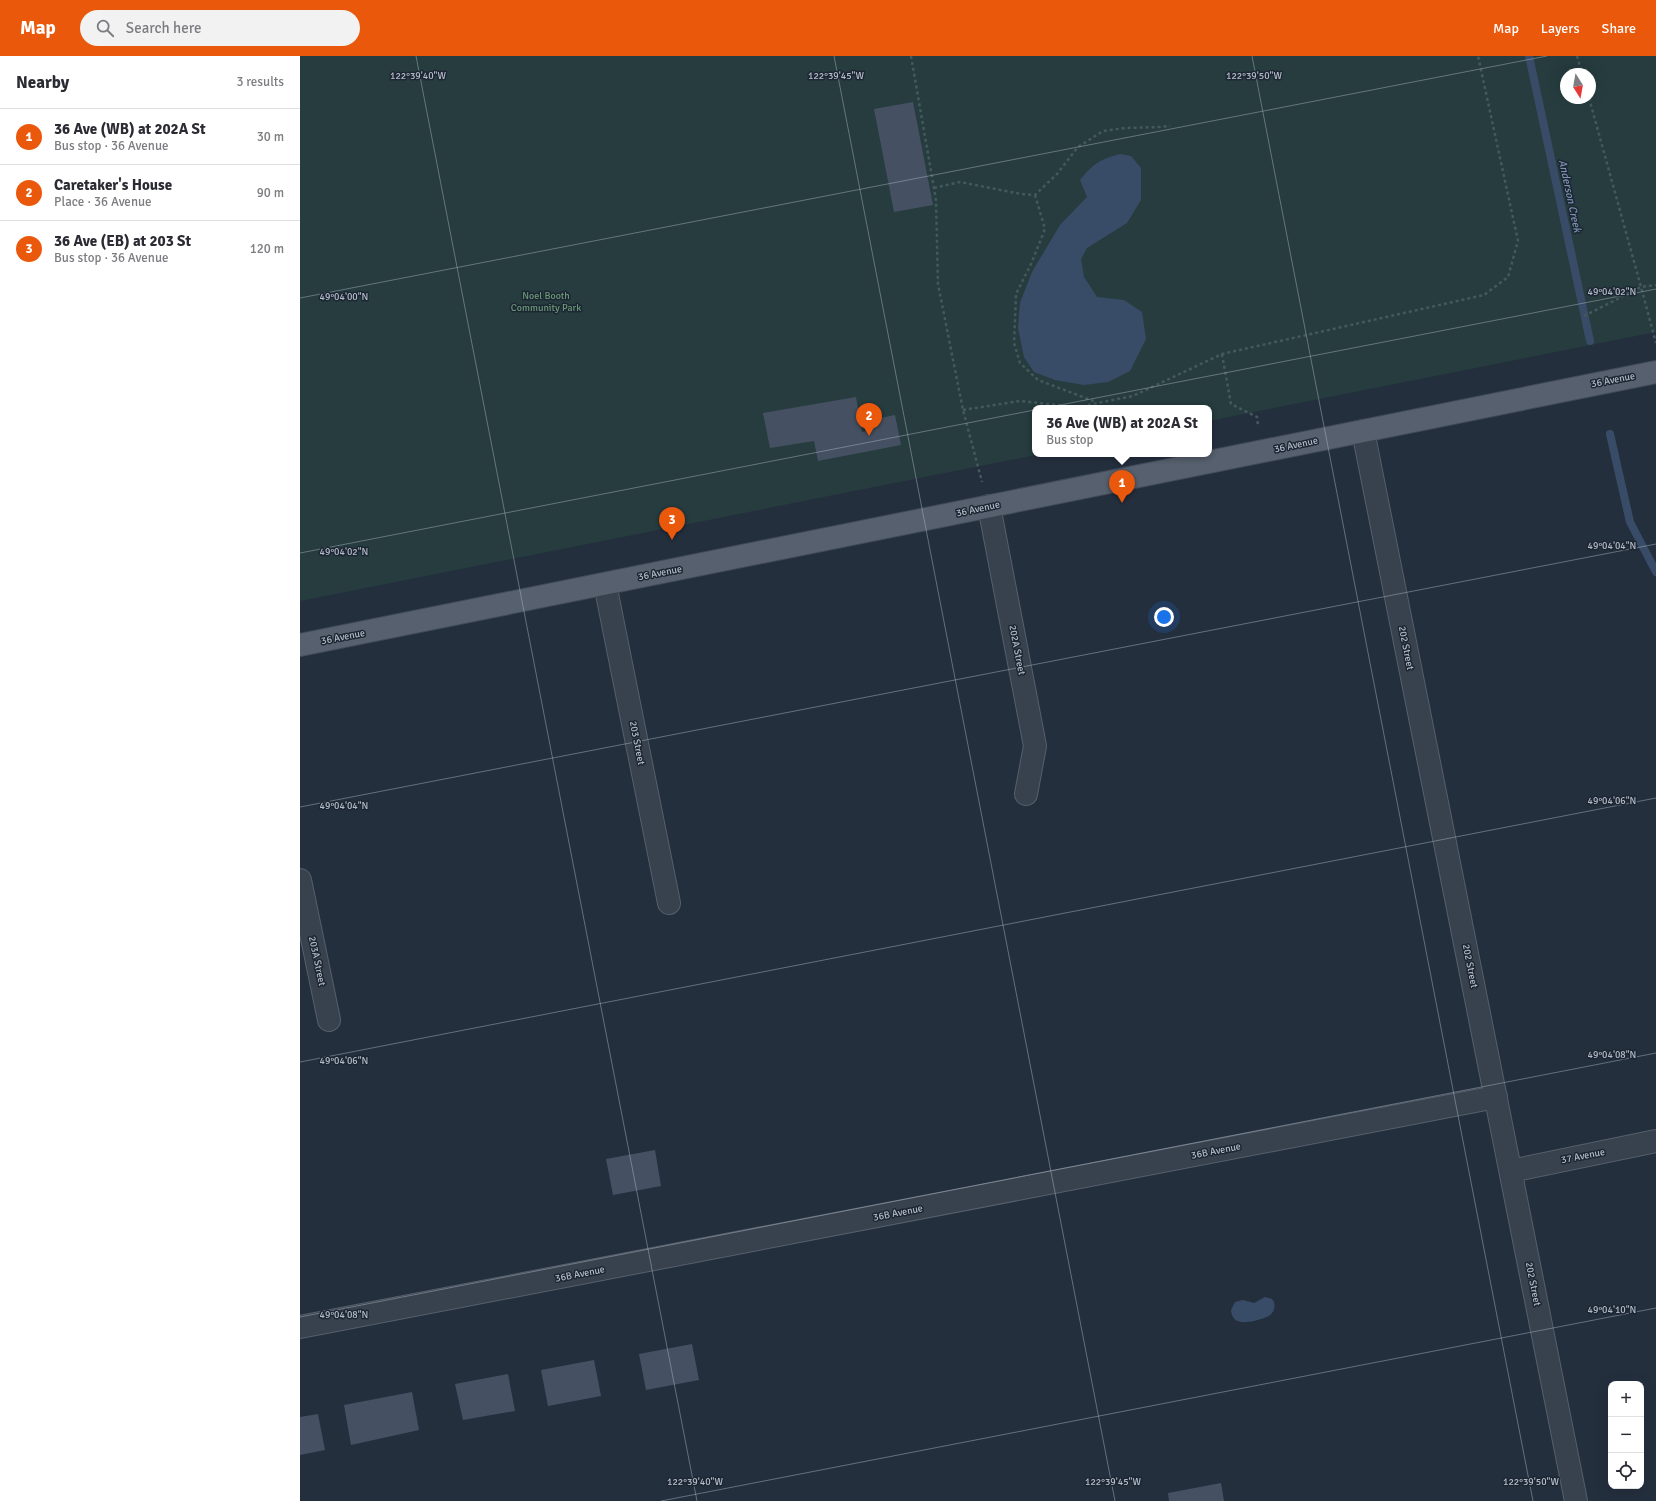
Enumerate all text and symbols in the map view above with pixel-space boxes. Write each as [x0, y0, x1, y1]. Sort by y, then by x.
search box [80, 10, 360, 46]
text: Map [20, 16, 56, 40]
icon: search [94, 17, 116, 39]
text: Search here [126, 19, 201, 37]
text: Map [1493, 20, 1519, 37]
text: Layers [1541, 20, 1580, 37]
text: Share [1602, 20, 1636, 37]
north arrow [1560, 68, 1596, 104]
text: 122°39'40"W [390, 70, 446, 82]
text: 122°39'45"W [808, 70, 864, 82]
text: 122°39'50"W [1226, 70, 1282, 82]
text: Nearby [16, 72, 69, 93]
text: 3 results [236, 74, 284, 90]
text: 36 Ave (WB) at 202A St [54, 120, 206, 138]
text: 1 [25, 129, 33, 145]
text: 30 m [257, 129, 284, 145]
text: Bus stop · 36 Avenue [54, 138, 169, 154]
water label: Anderson Creek [1556, 158, 1584, 235]
text: Caretaker's House [54, 176, 172, 194]
text: 2 [25, 185, 33, 201]
text: 90 m [257, 185, 284, 201]
text: Place · 36 Avenue [54, 194, 152, 210]
text: 36 Ave (EB) at 203 St [54, 232, 191, 250]
text: 3 [25, 241, 33, 257]
text: 120 m [250, 241, 284, 257]
text: Bus stop · 36 Avenue [54, 250, 169, 266]
text: 49°04'02"N [1588, 286, 1636, 298]
park label: Noel Booth Community Park [511, 290, 581, 314]
text: 49°04'00"N [320, 291, 368, 303]
street label: 36 Avenue [1590, 370, 1636, 390]
pin: 2 [856, 403, 882, 436]
popup [1032, 405, 1212, 457]
text: 36 Ave (WB) at 202A St [1046, 414, 1198, 432]
text: Bus stop [1046, 432, 1094, 448]
street label: 36 Avenue [1273, 435, 1319, 455]
pin: 1 [1109, 470, 1135, 503]
street label: 36 Avenue [955, 499, 1001, 519]
pin: 3 [659, 507, 685, 540]
text: 49°04'04"N [1588, 540, 1636, 552]
text: 49°04'02"N [320, 546, 368, 558]
street label: 36 Avenue [637, 563, 683, 583]
your location [1154, 607, 1174, 627]
street label: 202A Street [1006, 624, 1028, 676]
street label: 202 Street [1396, 625, 1416, 671]
street label: 36 Avenue [320, 627, 366, 647]
street label: 203 Street [627, 720, 647, 766]
text: 49°04'06"N [1588, 795, 1636, 807]
text: 49°04'04"N [320, 800, 368, 812]
street label: 203A Street [306, 935, 328, 987]
street label: 202 Street [1460, 943, 1480, 989]
text: 49°04'08"N [1588, 1049, 1636, 1061]
text: 49°04'06"N [320, 1055, 368, 1067]
street label: 36B Avenue [1190, 1140, 1242, 1162]
street label: 37 Avenue [1560, 1146, 1606, 1166]
street label: 36B Avenue [872, 1202, 924, 1224]
street label: 202 Street [1523, 1261, 1543, 1307]
street label: 36B Avenue [554, 1263, 606, 1285]
text: 49°04'10"N [1588, 1304, 1636, 1316]
text: 49°04'08"N [320, 1309, 368, 1321]
map controls [1608, 1381, 1644, 1489]
button: + [1608, 1381, 1644, 1417]
button: − [1608, 1417, 1644, 1453]
button: locate [1608, 1453, 1644, 1489]
text: 122°39'40"W [667, 1476, 723, 1488]
text: 122°39'45"W [1085, 1476, 1141, 1488]
text: 122°39'50"W [1503, 1476, 1559, 1488]

